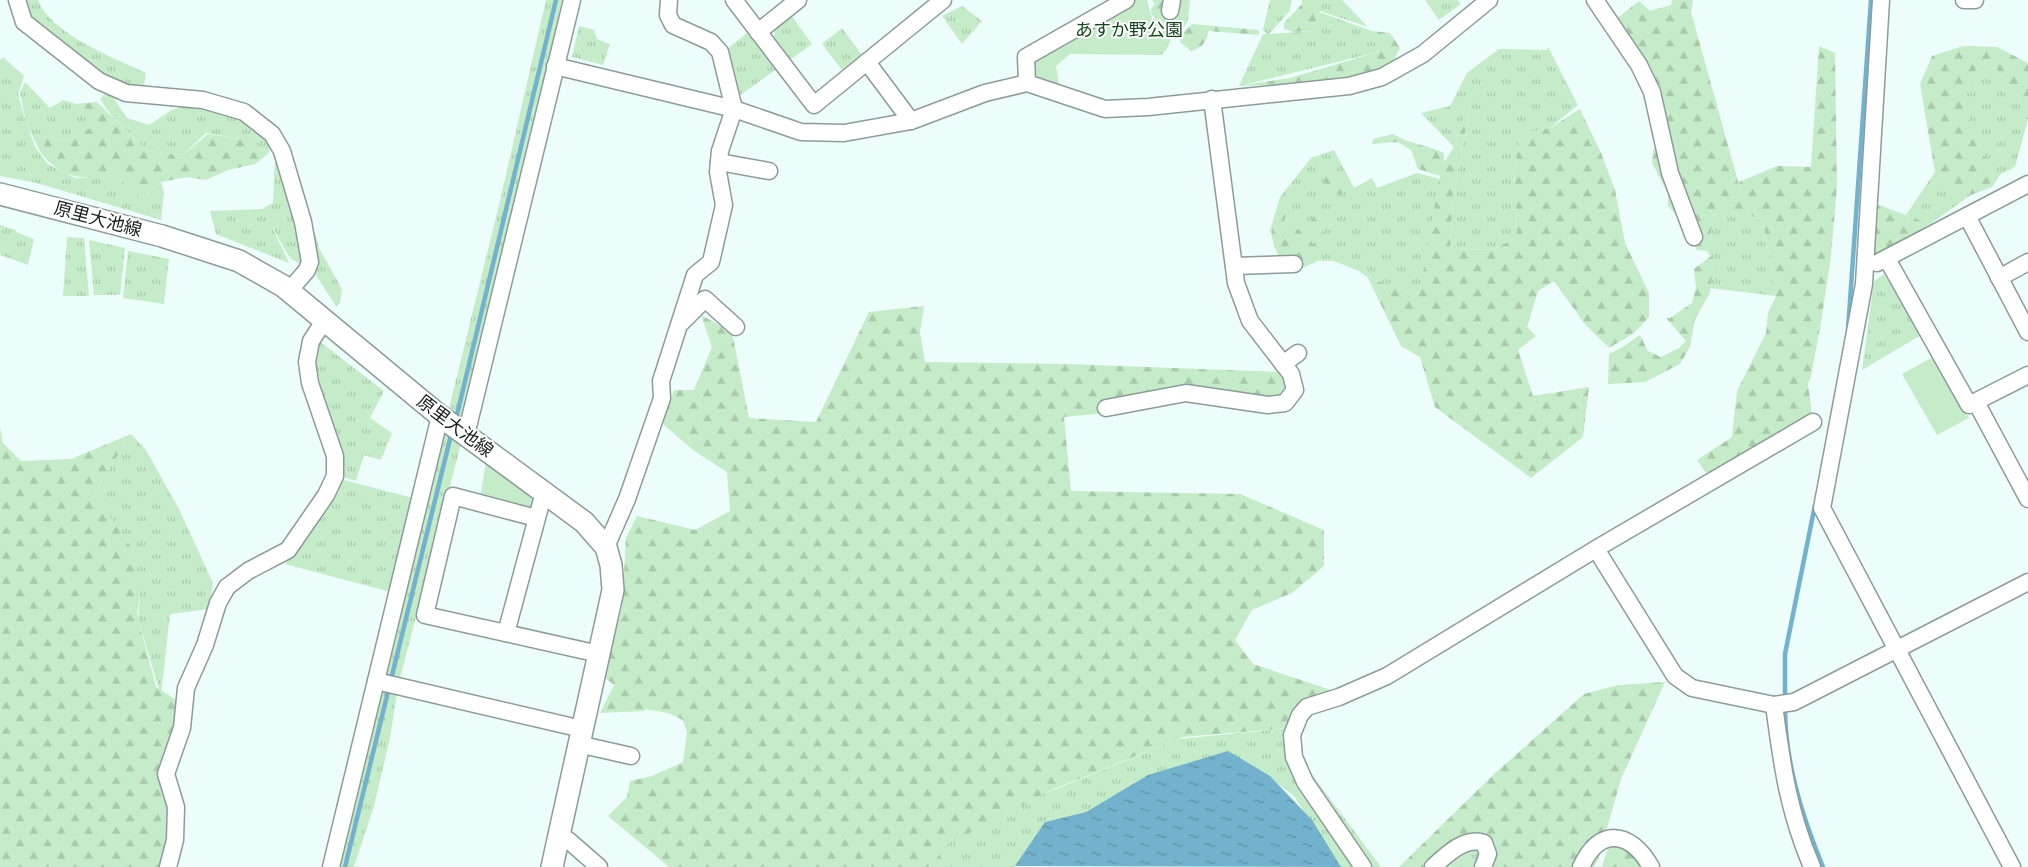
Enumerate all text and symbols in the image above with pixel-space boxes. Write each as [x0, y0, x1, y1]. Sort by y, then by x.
park label: あすか野公園 [1075, 18, 1183, 40]
street label: 原里大池線 [52, 196, 145, 240]
street label: 原里大池線 [413, 389, 498, 461]

